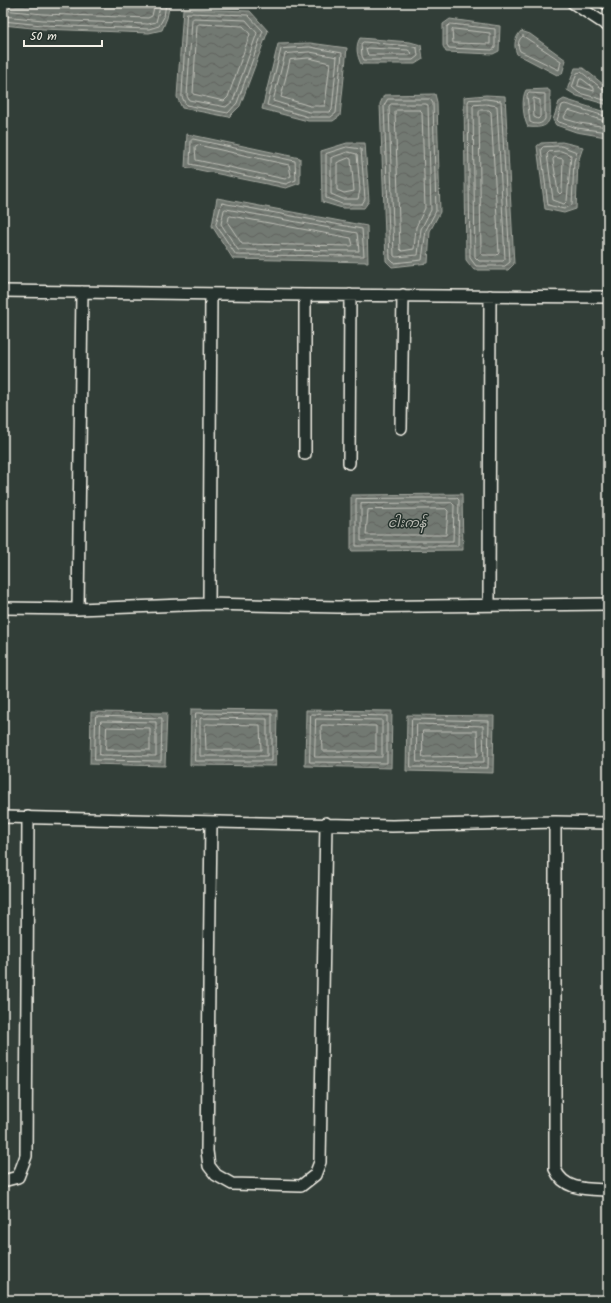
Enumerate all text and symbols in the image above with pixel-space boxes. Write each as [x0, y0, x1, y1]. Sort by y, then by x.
scale bar [24, 22, 102, 48]
text: 50 m [30, 27, 57, 46]
water label: ငါးကန် [388, 513, 429, 534]

